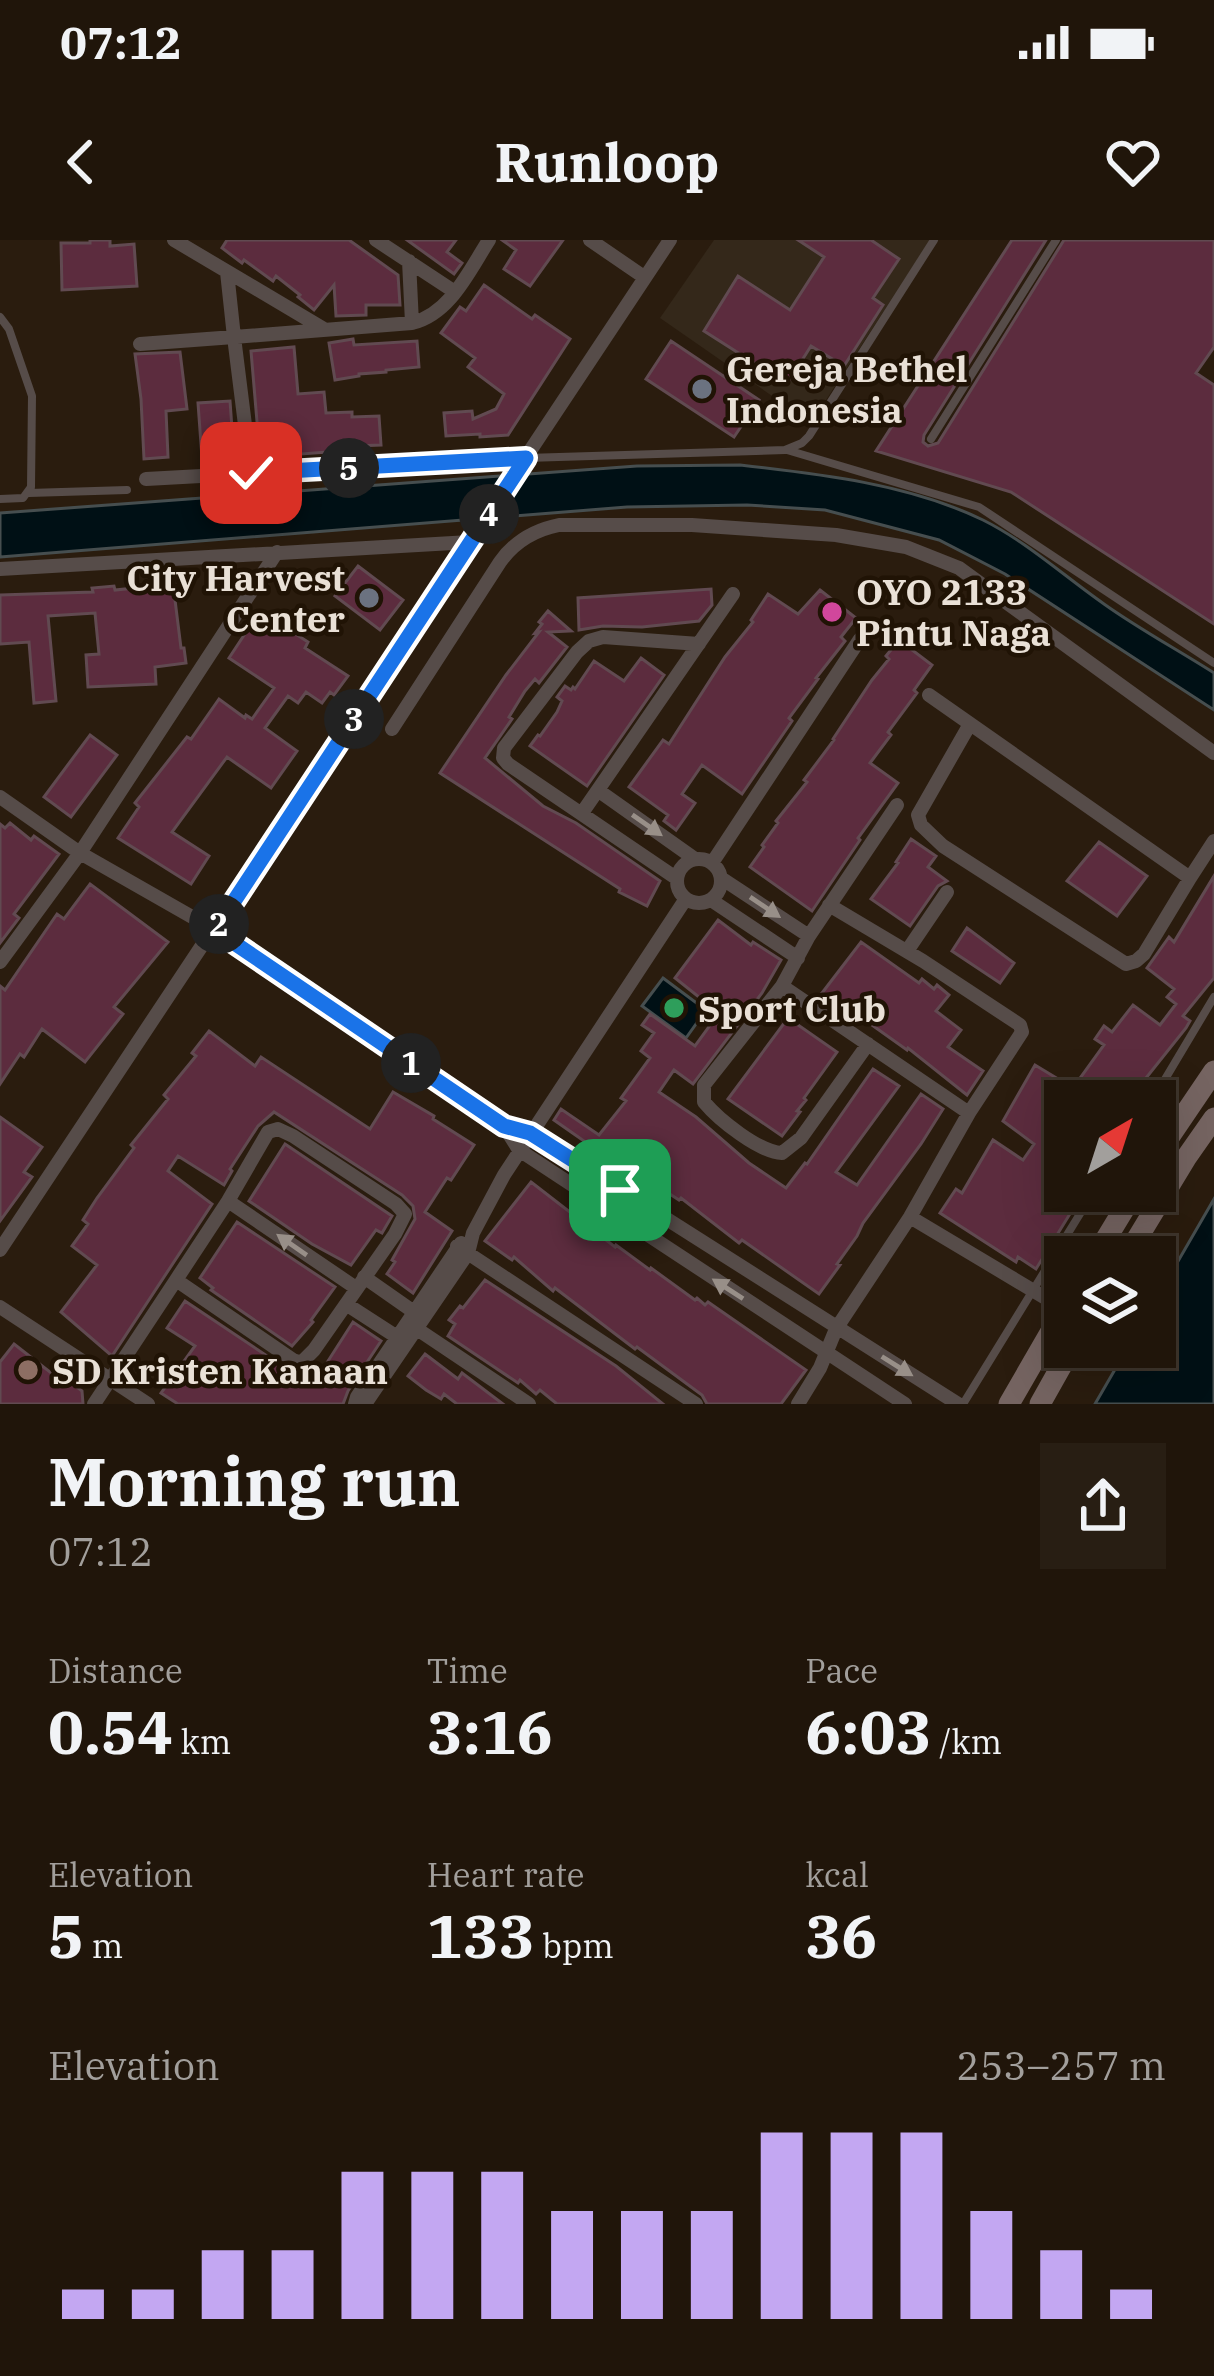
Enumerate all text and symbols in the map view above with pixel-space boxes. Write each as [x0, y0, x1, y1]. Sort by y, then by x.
text: 07:12 [60, 13, 182, 71]
text: Runloop [494, 127, 720, 197]
icon: back [48, 129, 114, 195]
icon: heart [1100, 129, 1166, 195]
place label: Gereja Bethel Indonesia [726, 345, 968, 433]
marker: Gereja Bethel Indonesia [689, 376, 715, 402]
pin [200, 422, 302, 524]
pin: 5 [319, 438, 379, 498]
icon: check [218, 440, 284, 506]
text: 5 [339, 446, 359, 489]
pin: 4 [459, 484, 519, 544]
text: 4 [479, 492, 499, 535]
place label: City Harvest Center [126, 554, 345, 642]
place label: OYO 2133 Pintu Naga [856, 568, 1051, 656]
marker: City Harvest Center [356, 585, 382, 611]
marker: OYO 2133 Pintu Naga [819, 599, 845, 625]
pin: 3 [324, 689, 384, 749]
text: 3 [344, 697, 364, 740]
one-way arrow [630, 813, 663, 836]
pin: 2 [189, 894, 249, 954]
one-way arrow [748, 895, 781, 917]
text: 2 [209, 902, 229, 945]
place label: Sport Club [698, 985, 886, 1032]
marker: Sport Club [661, 995, 687, 1021]
pin: 1 [381, 1033, 441, 1093]
text: 1 [401, 1041, 421, 1084]
north arrow [1044, 1080, 1176, 1212]
map controls [1044, 1080, 1176, 1368]
pin [569, 1139, 671, 1241]
icon: arrive [587, 1157, 653, 1223]
one-way arrow [275, 1234, 308, 1257]
button: layers [1044, 1236, 1176, 1368]
one-way arrow [711, 1279, 744, 1301]
place label: SD Kristen Kanaan [52, 1347, 388, 1394]
one-way arrow [881, 1355, 913, 1377]
marker: SD Kristen Kanaan [15, 1357, 41, 1383]
text: Morning run [48, 1438, 461, 1524]
button: share [1040, 1443, 1166, 1569]
text: 07:12 [48, 1526, 153, 1577]
text: Distance [48, 1649, 183, 1692]
text: Time [427, 1649, 508, 1692]
text: Pace [805, 1649, 878, 1692]
text: 0.54 [48, 1692, 173, 1771]
text: 3:16 [427, 1692, 553, 1771]
text: 6:03 [805, 1692, 932, 1771]
text: km [173, 1720, 231, 1763]
text: /km [932, 1720, 1002, 1763]
text: Elevation [48, 1853, 193, 1896]
text: Heart rate [427, 1853, 585, 1896]
text: kcal [805, 1853, 869, 1896]
text: 5 [48, 1896, 84, 1975]
text: 133 [427, 1896, 535, 1975]
text: 36 [805, 1896, 877, 1975]
text: m [84, 1924, 123, 1967]
text: bpm [535, 1924, 614, 1967]
text: Elevation [48, 2040, 220, 2091]
text: 253–257 m [956, 2040, 1166, 2091]

